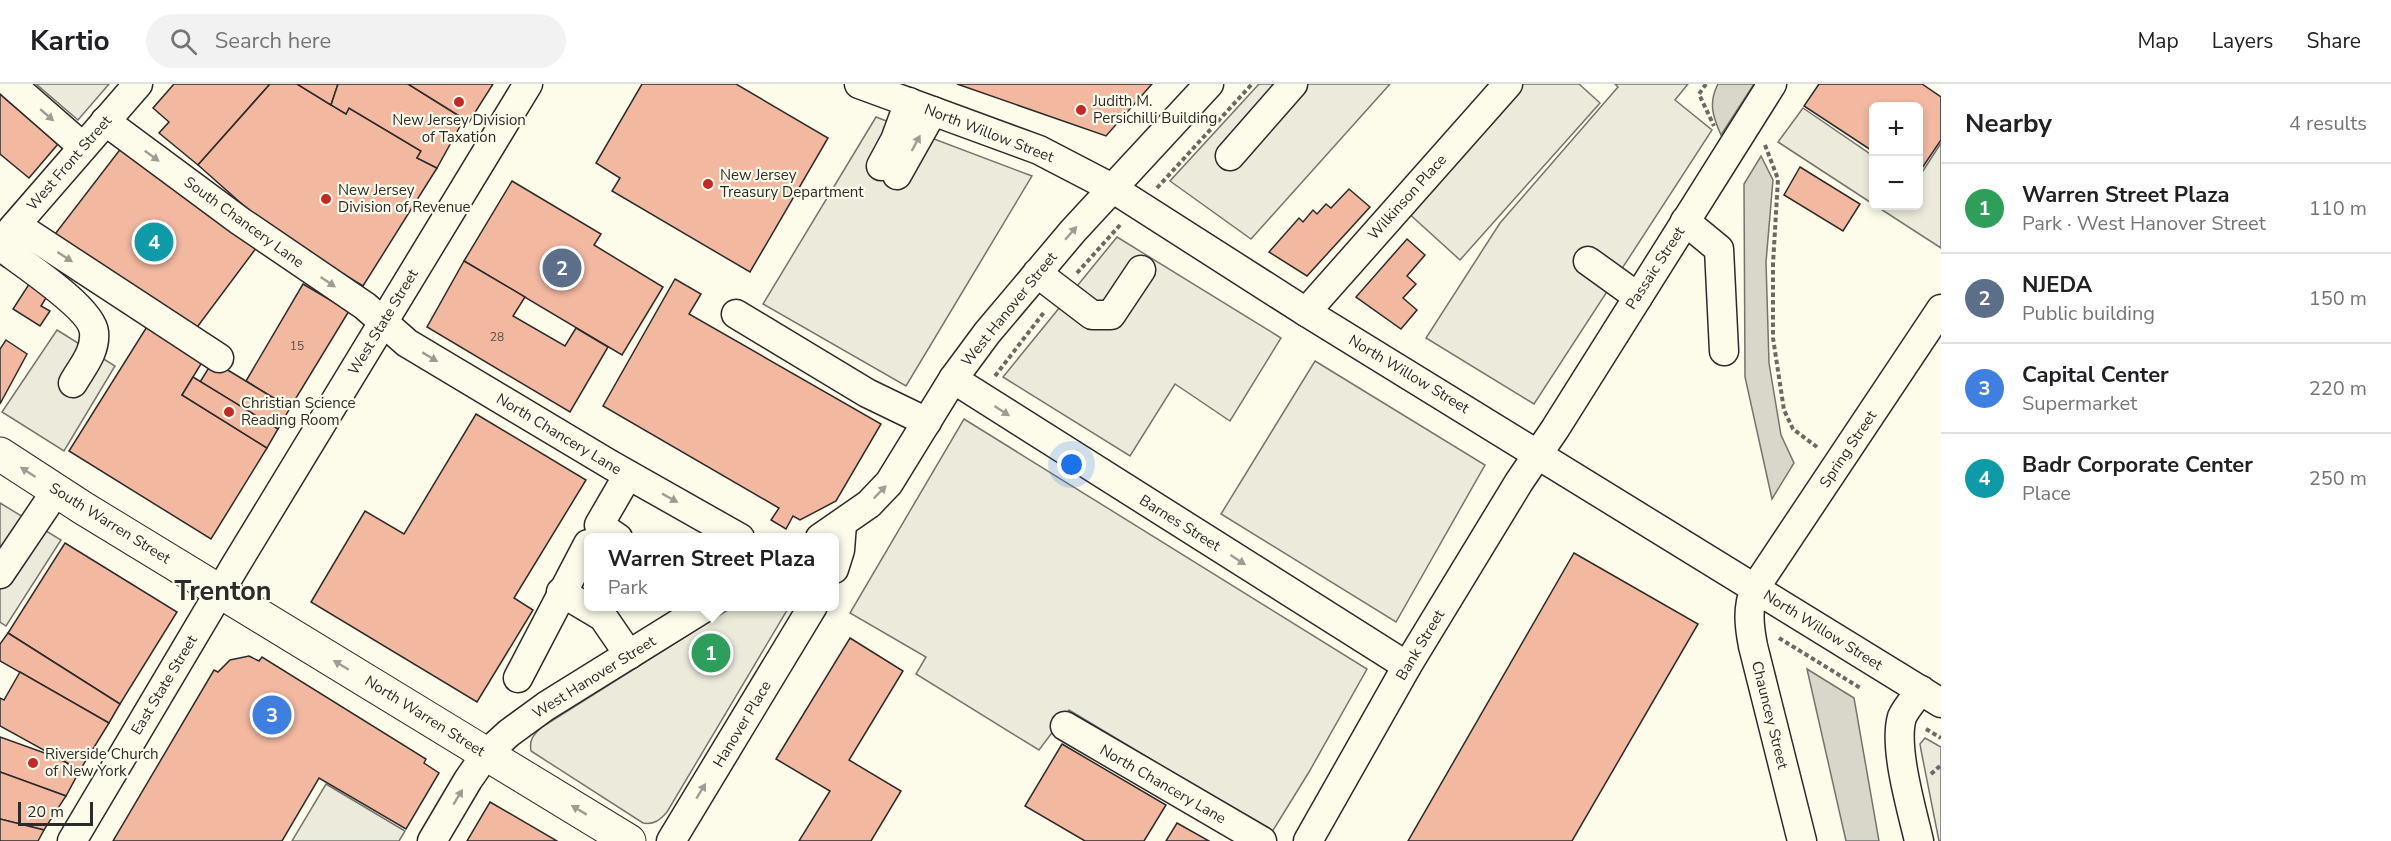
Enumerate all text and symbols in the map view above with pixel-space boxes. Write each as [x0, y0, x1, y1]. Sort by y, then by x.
search box [146, 14, 566, 68]
text: Kartio [30, 22, 110, 60]
icon: search [167, 25, 200, 58]
text: Search here [215, 26, 331, 56]
text: Map [2137, 27, 2179, 55]
text: Layers [2212, 27, 2273, 55]
text: Share [2306, 27, 2361, 55]
place label: Judith M. Persichilli Building [1092, 91, 1217, 128]
marker: New Jersey Division of Taxation [452, 95, 466, 109]
street label: North Willow Street [921, 99, 1057, 167]
map controls [1869, 102, 1923, 210]
button: + [1869, 102, 1923, 156]
marker: Judith M. Persichilli Building [1074, 103, 1088, 117]
text: Nearby [1965, 106, 2052, 141]
one-way arrow [39, 109, 55, 122]
place label: New Jersey Division of Taxation [392, 110, 526, 147]
text: 4 results [2289, 110, 2367, 137]
street label: West Front Street [22, 111, 116, 215]
one-way arrow [911, 135, 921, 152]
one-way arrow [144, 150, 160, 162]
street label: Wilkinson Place [1363, 150, 1451, 244]
button: − [1869, 156, 1923, 210]
place label: New Jersey Treasury Department [720, 165, 864, 202]
street label: South Chancery Lane [180, 172, 308, 272]
marker: New Jersey Treasury Department [701, 177, 715, 191]
place label: New Jersey Division of Revenue [338, 180, 471, 217]
text: Warren Street Plaza [2022, 180, 2230, 210]
marker: New Jersey Division of Revenue [319, 192, 333, 206]
text: 1 [1979, 195, 1991, 222]
text: 110 m [2309, 195, 2367, 222]
text: Park · West Hanover Street [2022, 210, 2266, 237]
pin: 4 [134, 220, 174, 264]
street label: Passaic Street [1621, 222, 1690, 313]
one-way arrow [1064, 226, 1077, 241]
pin: 2 [542, 246, 582, 291]
street label: West Hanover Street [957, 247, 1062, 370]
one-way arrow [56, 252, 73, 263]
street label: West State Street [343, 265, 423, 379]
text: NJEDA [2022, 270, 2092, 300]
one-way arrow [319, 276, 335, 288]
text: 2 [1979, 285, 1991, 312]
text: 150 m [2309, 285, 2367, 312]
text: Public building [2022, 300, 2155, 327]
house number: 28 [490, 329, 504, 345]
street label: North Willow Street [1345, 330, 1474, 418]
house number: 15 [290, 338, 304, 354]
one-way arrow [422, 352, 439, 362]
text: Capital Center [2022, 360, 2169, 390]
text: 3 [1979, 375, 1991, 402]
text: 220 m [2309, 375, 2367, 402]
street label: North Chancery Lane [493, 389, 625, 479]
text: Supermarket [2022, 390, 2137, 417]
place label: Christian Science Reading Room [241, 393, 356, 430]
marker: Christian Science Reading Room [222, 405, 236, 419]
one-way arrow [994, 405, 1011, 416]
street label: Spring Street [1815, 406, 1882, 491]
your location [1057, 450, 1086, 479]
text: Badr Corporate Center [2022, 450, 2253, 480]
text: 4 [1979, 465, 1991, 492]
text: 250 m [2309, 465, 2367, 492]
one-way arrow [20, 467, 36, 478]
street label: South Warren Street [46, 478, 175, 569]
text: Place [2022, 480, 2071, 507]
one-way arrow [873, 485, 887, 500]
street label: Barnes Street [1136, 490, 1225, 556]
one-way arrow [662, 493, 679, 503]
popup [584, 533, 839, 611]
text: Warren Street Plaza [608, 544, 815, 574]
one-way arrow [1230, 555, 1246, 566]
district label: Trenton [174, 573, 272, 610]
text: Park [608, 574, 648, 601]
street label: North Willow Street [1759, 585, 1887, 675]
street label: Bank Street [1391, 605, 1449, 684]
pin: 1 [692, 630, 730, 676]
street label: East State Street [126, 631, 202, 739]
street label: West Hanover Street [529, 631, 660, 723]
one-way arrow [333, 659, 349, 670]
street label: Chauncey Street [1747, 659, 1793, 772]
street label: North Warren Street [361, 671, 490, 762]
street label: Hanover Place [708, 677, 776, 771]
pin: 3 [252, 692, 292, 738]
street label: North Chancery Lane [1096, 740, 1230, 828]
place label: Riverside Church of New York [45, 744, 158, 781]
marker: Riverside Church of New York [26, 756, 40, 770]
one-way arrow [696, 782, 706, 799]
one-way arrow [453, 788, 463, 805]
scale bar [18, 799, 93, 826]
text: 20 m [27, 801, 64, 823]
one-way arrow [571, 805, 587, 816]

